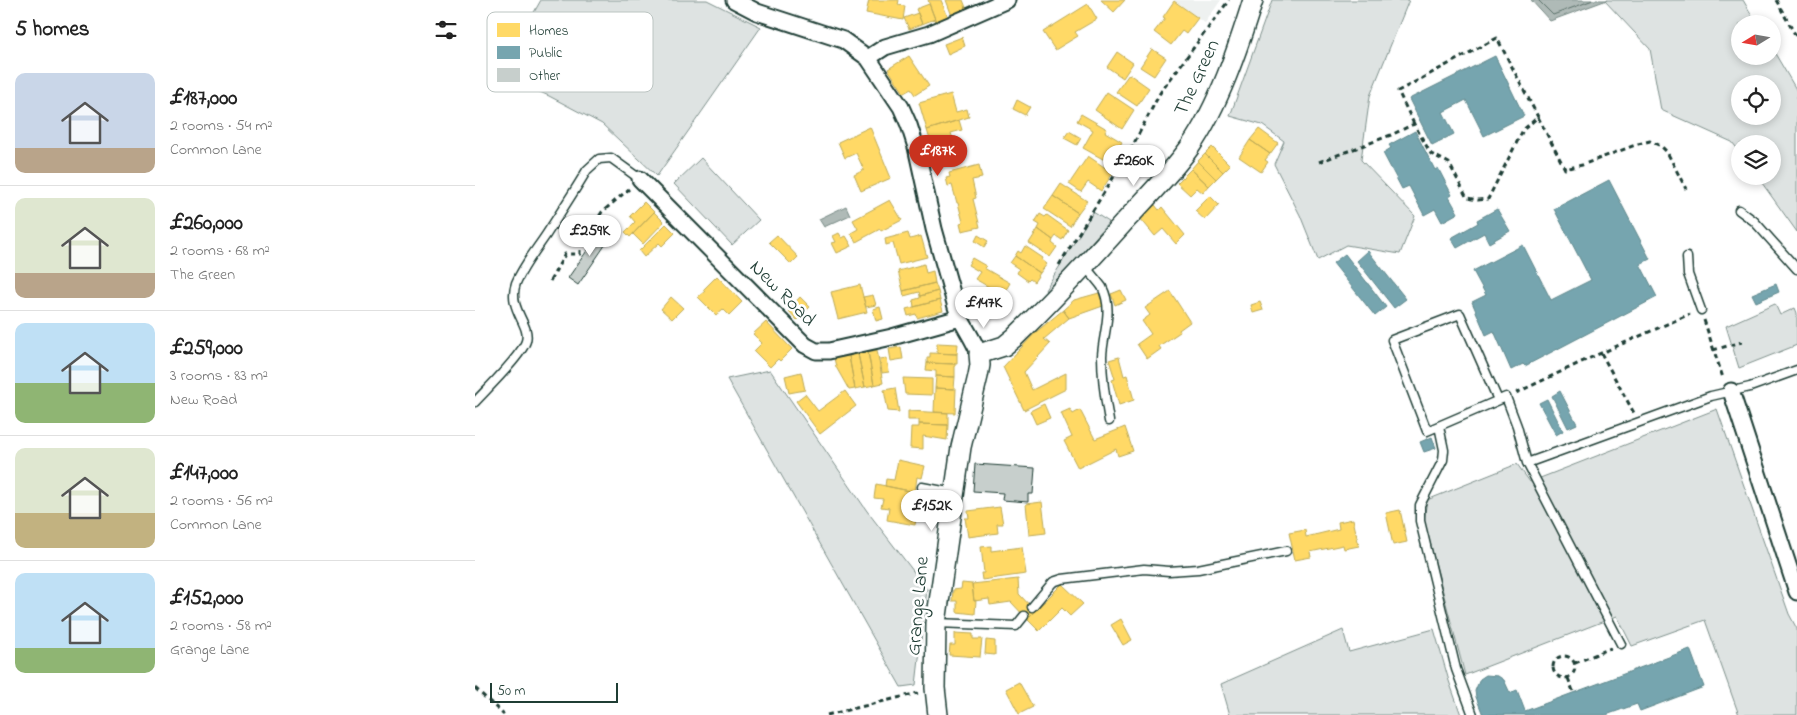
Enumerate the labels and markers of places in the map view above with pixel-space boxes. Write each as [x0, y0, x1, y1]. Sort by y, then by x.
pin: £187K [903, 134, 973, 177]
pin: £260K [1099, 144, 1169, 187]
pin: £259K [555, 214, 625, 257]
pin: £147K [949, 286, 1019, 329]
pin: £152K [897, 490, 967, 532]

